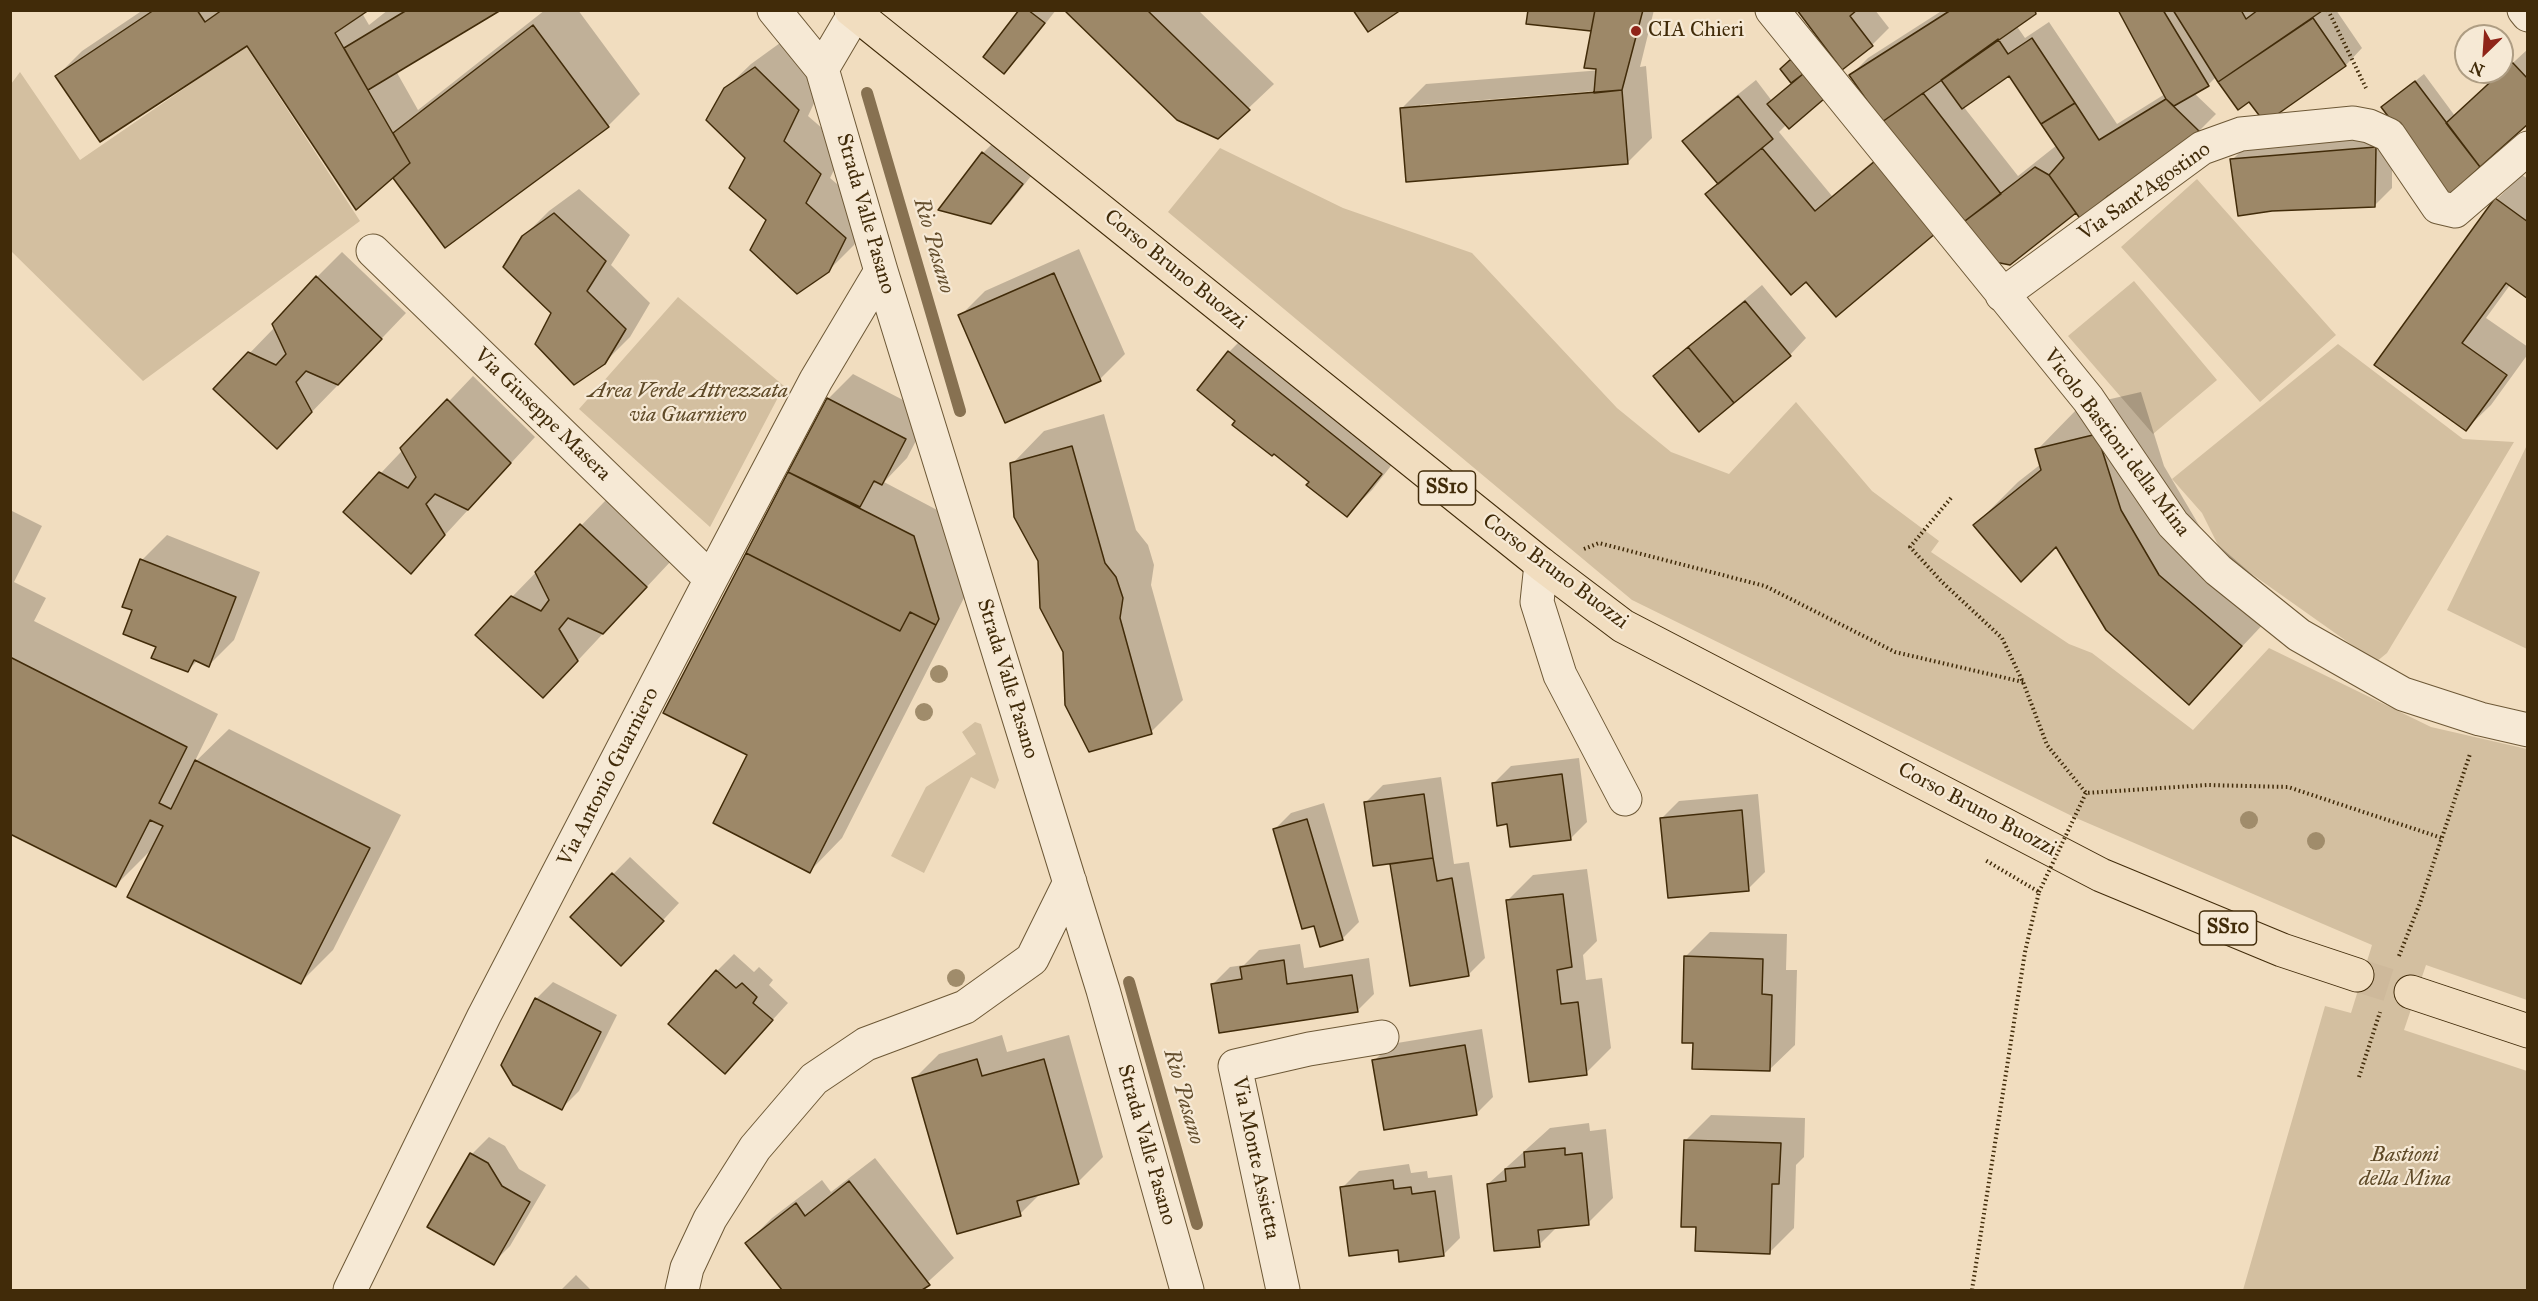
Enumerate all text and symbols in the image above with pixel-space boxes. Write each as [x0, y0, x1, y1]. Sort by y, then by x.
place label: CIA Chieri [1648, 18, 1744, 44]
marker: CIA Chieri [1629, 24, 1643, 38]
north arrow [2454, 24, 2514, 84]
text: N [2467, 57, 2487, 80]
street label: Strada Valle Pasano [830, 131, 900, 297]
street label: Via Sant'Agostino [2074, 137, 2216, 247]
water label: Rio Pasano [907, 195, 959, 297]
street label: Corso Bruno Buozzi [1099, 205, 1251, 335]
street label: Via Giuseppe Masera [468, 343, 616, 487]
street label: Vicolo Bastioni della Mina [2037, 344, 2195, 542]
park label: Area Verde Attrezzata via Guarniero [588, 379, 788, 429]
road number: SS10 [1418, 471, 1476, 505]
street label: Corso Bruno Buozzi [1477, 509, 1633, 635]
street label: Strada Valle Pasano [971, 596, 1043, 762]
street label: Via Antonio Guarniero [553, 683, 665, 871]
street label: Corso Bruno Buozzi [1893, 757, 2061, 863]
road number: SS10 [2200, 911, 2256, 945]
water label: Rio Pasano [1157, 1046, 1209, 1148]
street label: Strada Valle Pasano [1111, 1062, 1181, 1228]
street label: Via Monte Assietta [1225, 1074, 1285, 1242]
park label: Bastioni della Mina [2359, 1143, 2451, 1193]

